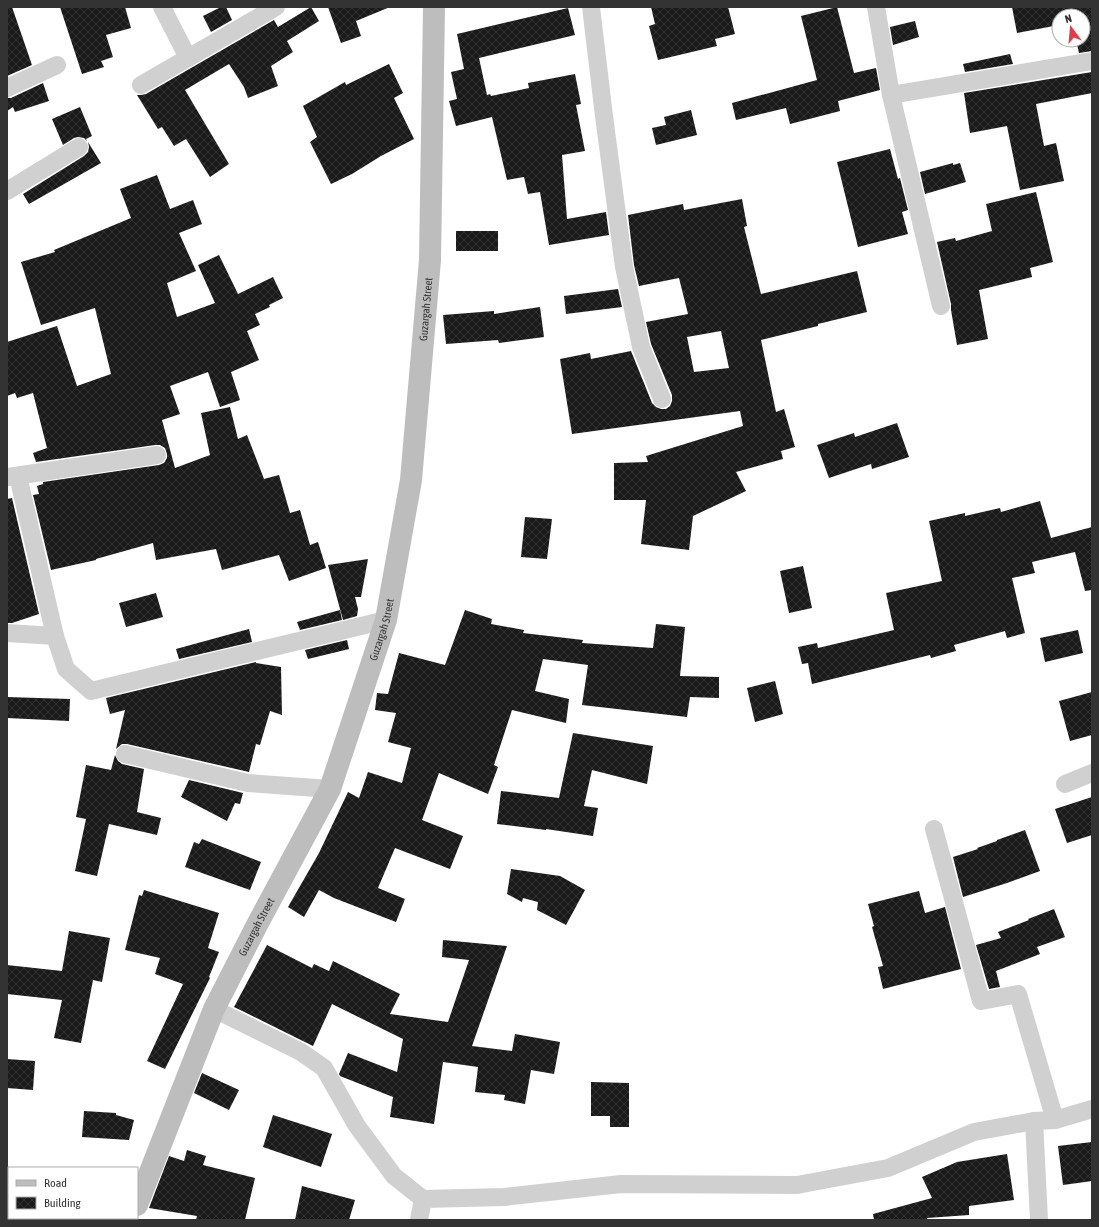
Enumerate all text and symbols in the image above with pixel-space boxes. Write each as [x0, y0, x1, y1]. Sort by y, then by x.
north arrow [1051, 8, 1091, 48]
text: N [1063, 12, 1073, 25]
street label: Guzargah Street [417, 277, 434, 342]
street label: Guzargah Street [367, 598, 396, 662]
street label: Guzargah Street [236, 896, 276, 958]
legend [8, 1167, 138, 1219]
text: Road [44, 1176, 67, 1190]
text: Building [44, 1196, 82, 1210]

